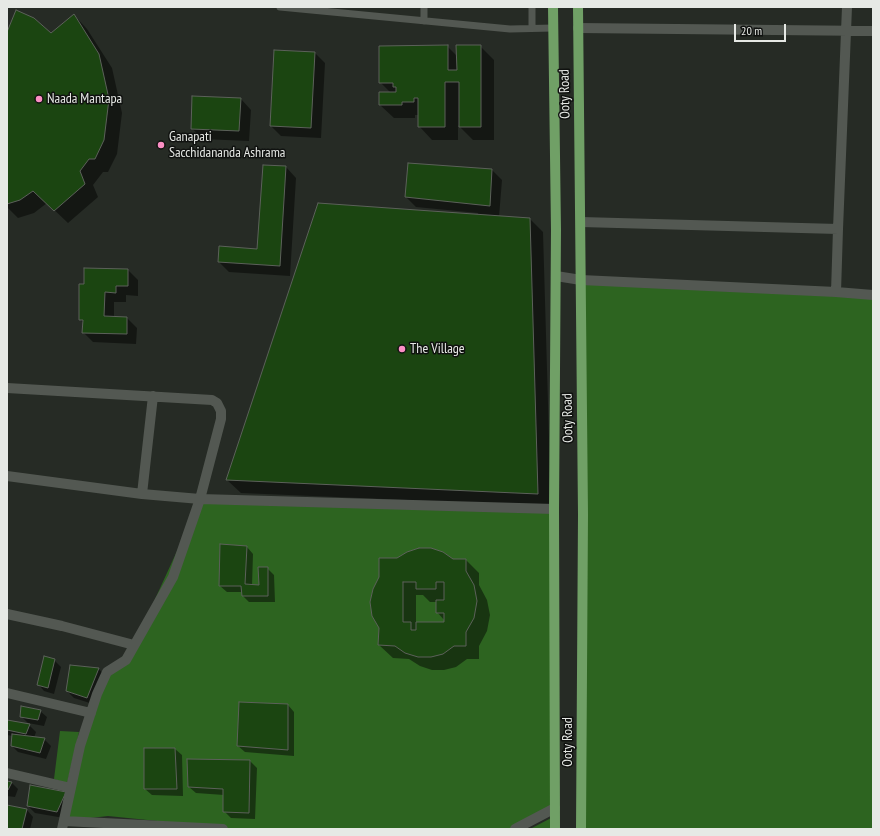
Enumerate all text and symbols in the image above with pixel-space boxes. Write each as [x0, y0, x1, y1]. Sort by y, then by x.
scale bar [736, 16, 788, 42]
text: 20 m [741, 23, 762, 38]
street label: Ooty Road [556, 69, 574, 119]
place label: Naada Mantapa [47, 91, 122, 107]
marker: Naada Mantapa [34, 94, 44, 104]
place label: Ganapati Sacchidananda Ashrama [169, 129, 285, 162]
marker: Ganapati Sacchidananda Ashrama [156, 140, 166, 150]
place label: The Village [410, 341, 465, 357]
marker: The Village [397, 344, 407, 354]
street label: Ooty Road [559, 393, 577, 443]
street label: Ooty Road [560, 717, 576, 767]

